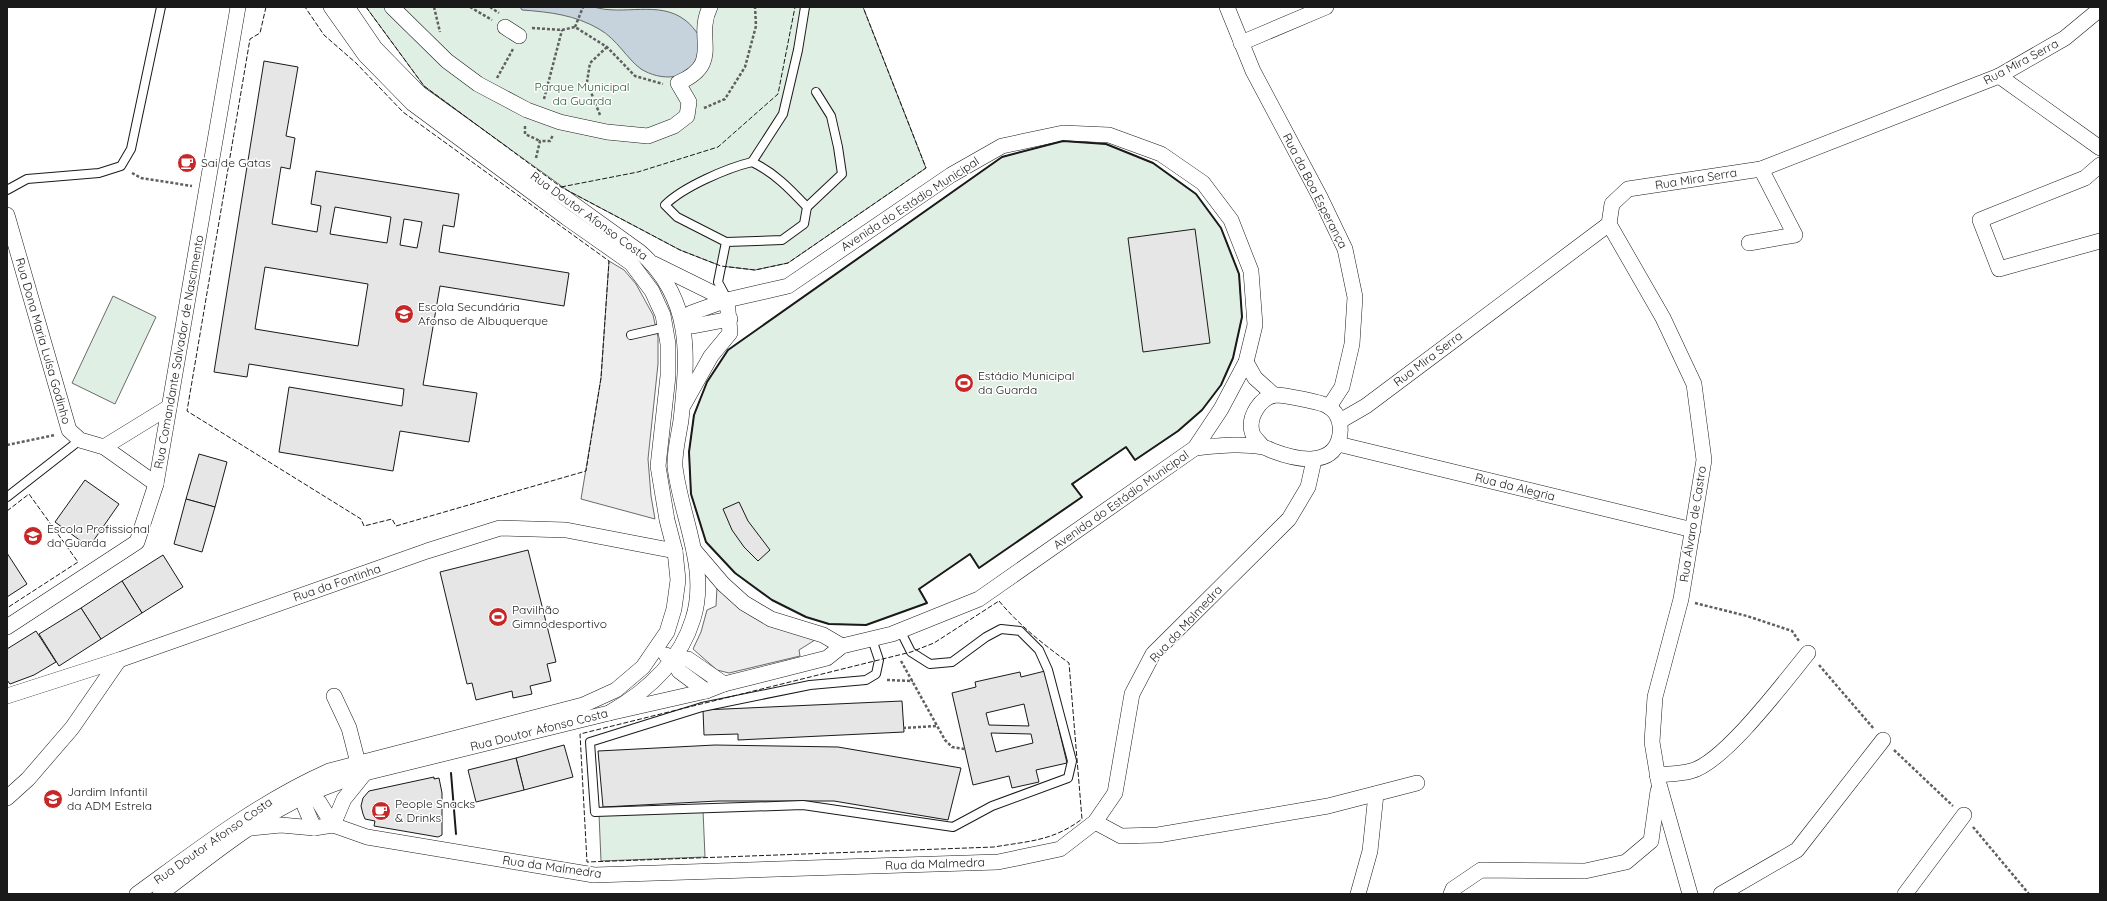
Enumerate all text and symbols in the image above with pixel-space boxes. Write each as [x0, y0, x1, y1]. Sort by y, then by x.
street label: Rua Mira Serra [1981, 36, 2061, 88]
park label: Parque Municipal da Guarda [534, 79, 630, 108]
street label: Rua da Boa Esperança [1280, 131, 1351, 251]
cafe icon: Sai de Gatas [176, 152, 198, 174]
street label: Avenida do Estádio Municipal [838, 153, 982, 254]
place label: Sai de Gatas [201, 155, 271, 170]
street label: Rua Mira Serra [1654, 165, 1738, 192]
street label: Rua Doutor Afonso Costa [528, 168, 651, 263]
street label: Rua Comandante Salvador de Nascimento [151, 234, 206, 470]
street label: Rua Dona Maria Luísa Godinho [13, 256, 74, 426]
place label: Escola Secundária Afonso de Albuquerque [418, 299, 548, 328]
school or university icon: Escola Secundária Afonso de Albuquerque [393, 303, 415, 325]
street label: Rua Mira Serra [1390, 328, 1465, 389]
place label: Estádio Municipal da Guarda [978, 368, 1075, 397]
sports icon: Estádio Municipal da Guarda [953, 372, 975, 394]
street label: Avenida do Estádio Municipal [1050, 447, 1191, 552]
street label: Rua Álvaro de Castro [1676, 465, 1709, 583]
street label: Rua da Alegria [1473, 469, 1557, 504]
place label: Escola Profissional da Guarda [47, 521, 150, 550]
school or university icon: Escola Profissional da Guarda [22, 525, 44, 547]
street label: Rua da Fontinha [291, 561, 383, 605]
street label: Rua da Malmedra [1146, 582, 1225, 665]
place label: Pavilhão Gimnodesportivo [512, 602, 607, 631]
sports icon: Pavilhão Gimnodesportivo [487, 606, 509, 628]
street label: Rua Doutor Afonso Costa [469, 705, 609, 754]
place label: Jardim Infantil da ADM Estrela [67, 784, 152, 813]
school or university icon: Jardim Infantil da ADM Estrela [42, 788, 64, 810]
street label: Rua Doutor Afonso Costa [151, 794, 275, 887]
place label: People Snacks & Drinks [395, 796, 476, 825]
cafe icon: People Snacks & Drinks [370, 800, 392, 822]
street label: Rua da Malmedra [502, 852, 603, 881]
street label: Rua da Malmedra [885, 854, 985, 873]

